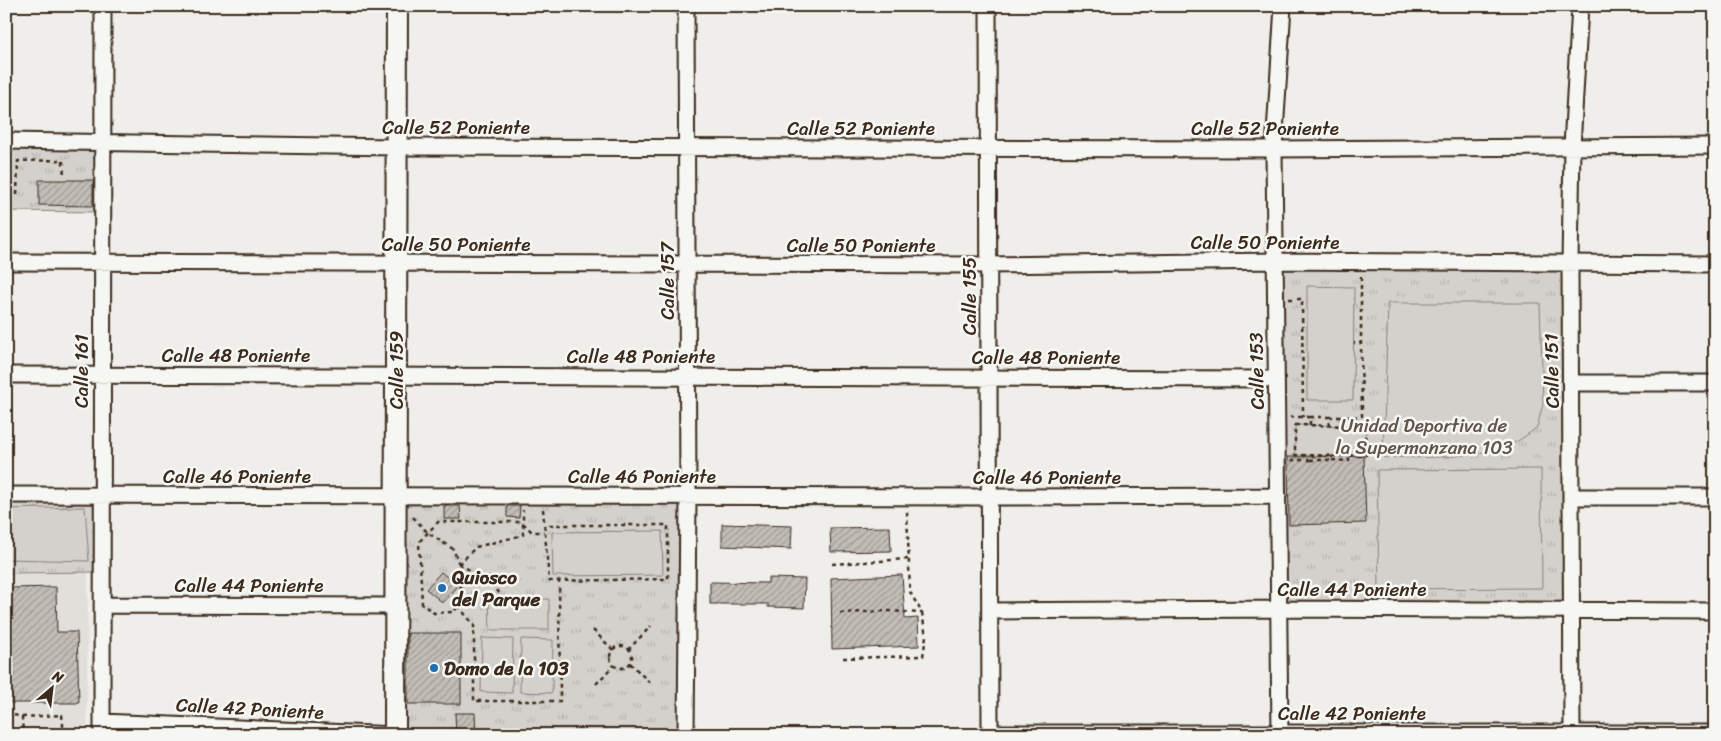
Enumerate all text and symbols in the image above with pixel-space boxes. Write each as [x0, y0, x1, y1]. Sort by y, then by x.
street label: Calle 52 Poniente [382, 111, 530, 144]
street label: Calle 52 Poniente [787, 112, 935, 145]
street label: Calle 52 Poniente [1191, 112, 1339, 145]
street label: Calle 50 Poniente [1191, 226, 1339, 259]
street label: Calle 50 Poniente [382, 228, 530, 261]
street label: Calle 50 Poniente [787, 229, 935, 262]
street label: Calle 157 [651, 241, 684, 320]
street label: Calle 155 [953, 256, 986, 335]
street label: Calle 159 [380, 331, 413, 409]
street label: Calle 153 [1239, 332, 1274, 410]
street label: Calle 151 [1534, 333, 1569, 409]
street label: Calle 161 [65, 334, 98, 408]
street label: Calle 48 Poniente [162, 339, 310, 372]
street label: Calle 48 Poniente [567, 340, 715, 373]
street label: Calle 48 Poniente [972, 341, 1120, 374]
park label: Unidad Deportiva de la Supermanzana 103 [1335, 409, 1513, 464]
street label: Calle 46 Poniente [163, 460, 311, 493]
street label: Calle 46 Poniente [568, 460, 716, 493]
street label: Calle 46 Poniente [973, 461, 1121, 494]
place label: Quiosco del Parque [452, 561, 540, 616]
street label: Calle 44 Poniente [175, 569, 323, 602]
street label: Calle 44 Poniente [1278, 573, 1426, 606]
marker: Quiosco del Parque [436, 582, 448, 594]
place label: Domo de la 103 [444, 652, 569, 685]
marker: Domo de la 103 [428, 662, 440, 674]
text: N [47, 663, 68, 690]
north arrow [28, 664, 78, 714]
street label: Calle 42 Poniente [175, 688, 325, 729]
street label: Calle 42 Poniente [1278, 697, 1426, 730]

